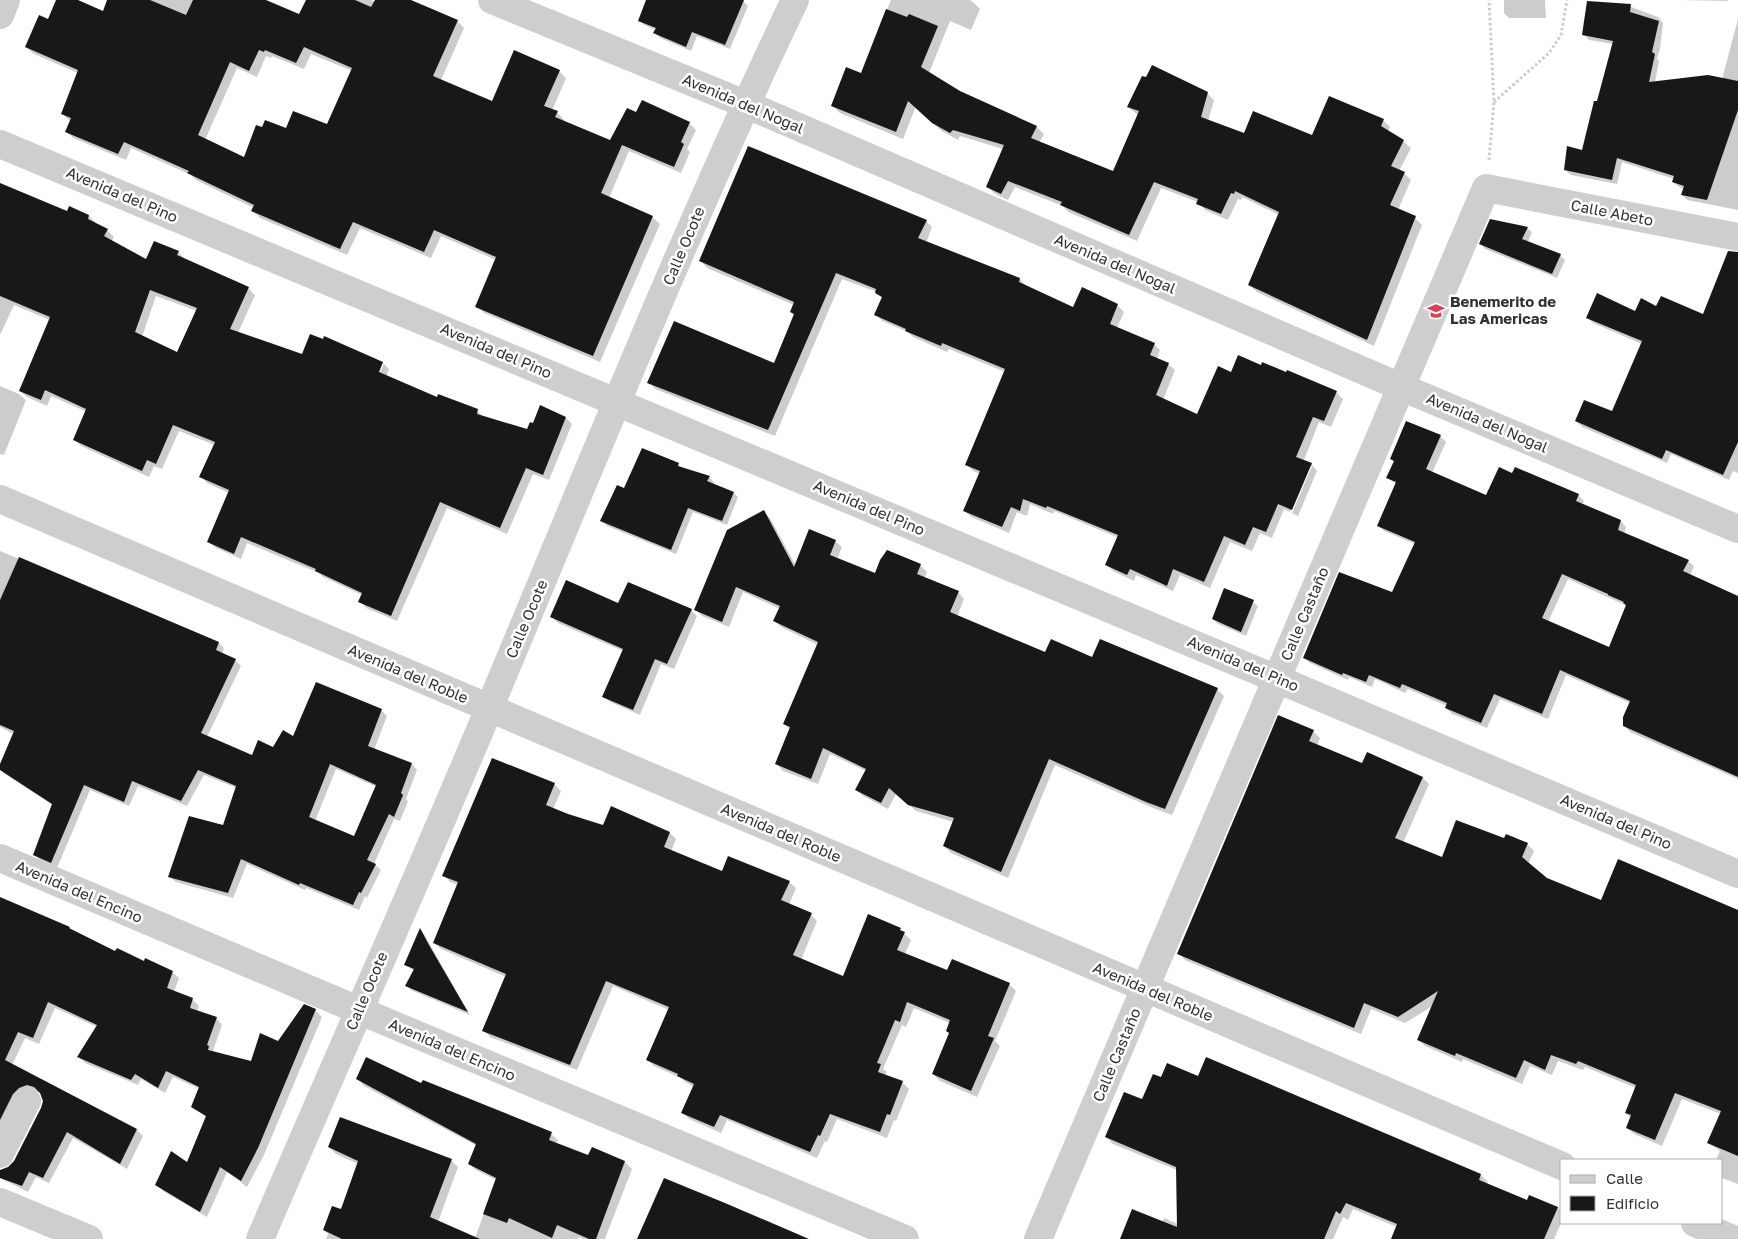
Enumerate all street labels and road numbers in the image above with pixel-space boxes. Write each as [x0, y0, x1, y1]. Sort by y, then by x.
street label: Avenida del Nogal [680, 69, 807, 137]
street label: Avenida del Pino [64, 163, 181, 226]
street label: Calle Abeto [1569, 195, 1655, 229]
street label: Calle Ocote [658, 203, 708, 288]
street label: Avenida del Nogal [1052, 229, 1179, 297]
street label: Avenida del Pino [438, 319, 555, 382]
street label: Avenida del Nogal [1424, 388, 1551, 456]
street label: Avenida del Pino [811, 476, 928, 539]
street label: Calle Castaño [1276, 564, 1332, 663]
street label: Calle Ocote [501, 576, 551, 661]
street label: Avenida del Pino [1185, 632, 1302, 695]
street label: Avenida del Roble [346, 640, 471, 707]
street label: Avenida del Pino [1558, 790, 1675, 853]
street label: Avenida del Roble [719, 799, 844, 866]
street label: Avenida del Encino [13, 856, 145, 926]
street label: Calle Ocote [341, 948, 391, 1033]
street label: Avenida del Roble [1091, 958, 1216, 1025]
street label: Calle Castaño [1088, 1005, 1144, 1104]
street label: Avenida del Encino [386, 1014, 518, 1084]

